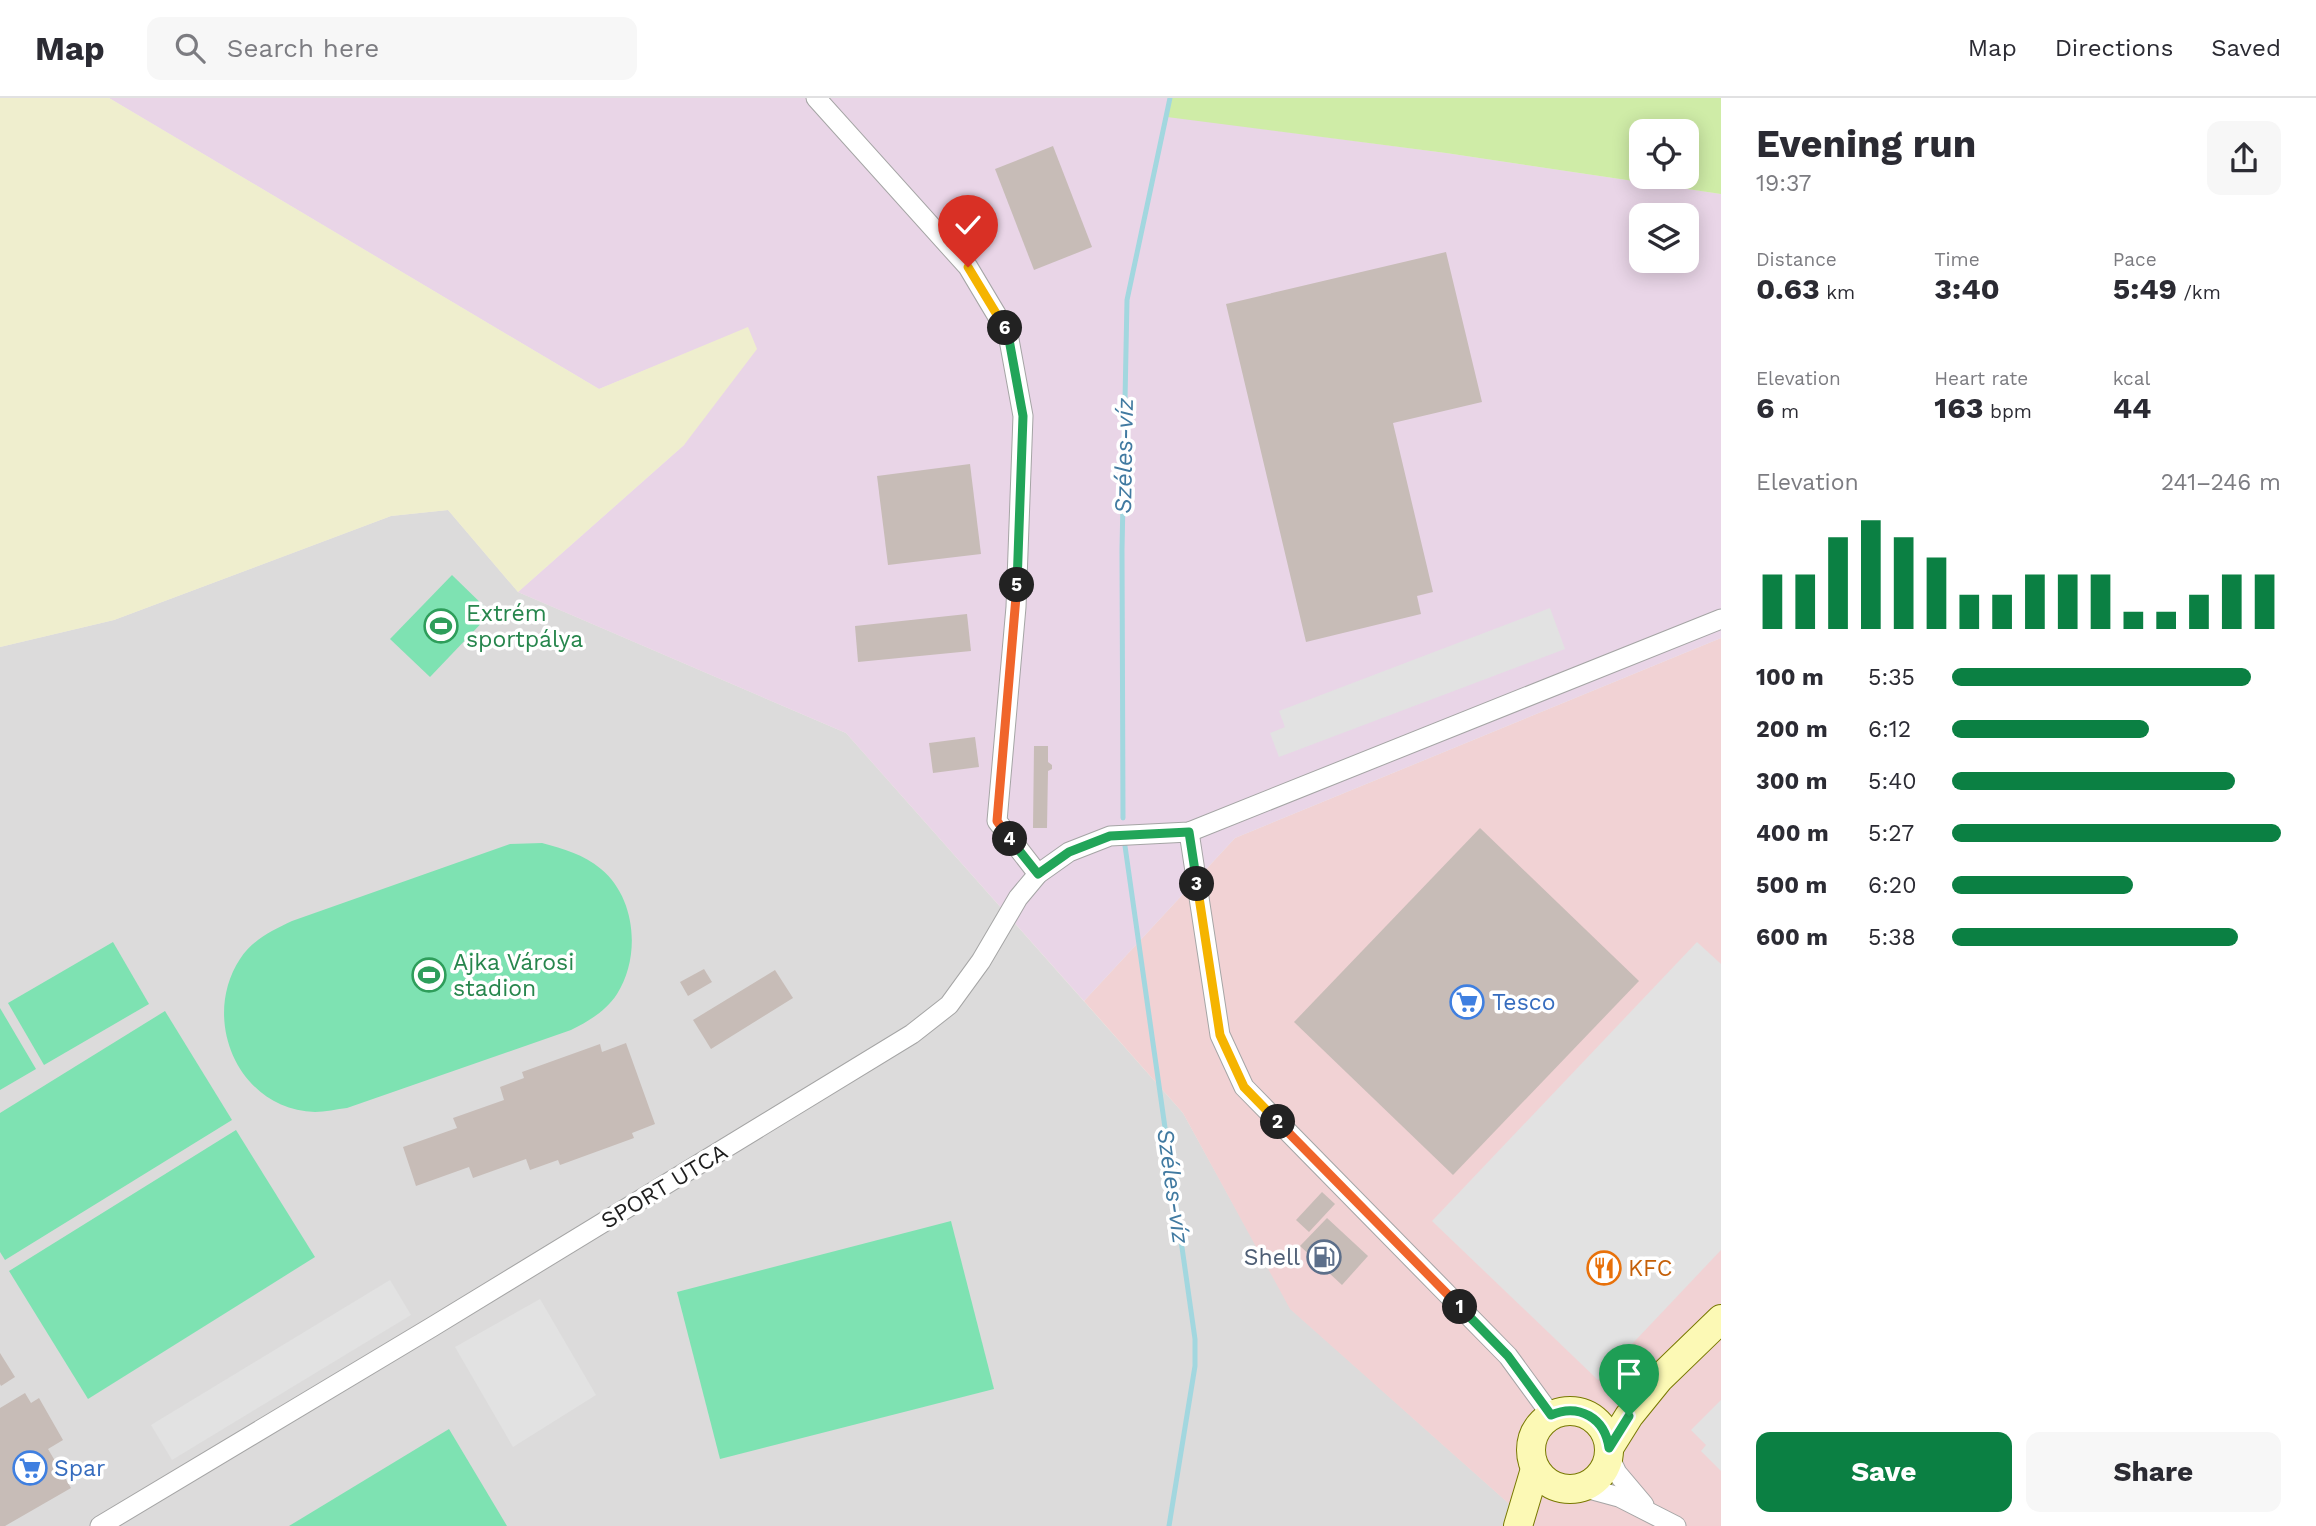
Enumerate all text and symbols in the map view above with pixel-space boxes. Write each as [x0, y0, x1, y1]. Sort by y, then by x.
search box [147, 17, 637, 80]
text: Map [35, 29, 105, 68]
icon: search [171, 29, 209, 67]
text: Search here [227, 33, 379, 63]
text: Map [1968, 34, 2017, 62]
text: Directions [2055, 34, 2173, 62]
text: Saved [2211, 34, 2281, 62]
map controls [1629, 119, 1699, 273]
button: locate [1629, 119, 1699, 189]
button: share [2207, 121, 2281, 195]
text: Evening run [1756, 122, 1976, 166]
text: 19:37 [1756, 170, 1811, 197]
pin [938, 195, 998, 267]
button: layers [1629, 203, 1699, 273]
icon: check [949, 206, 987, 244]
text: Distance [1756, 248, 1837, 271]
text: Time [1934, 248, 1980, 271]
text: Pace [2113, 248, 2157, 271]
text: 0.63 [1756, 271, 1820, 306]
text: 3:40 [1934, 271, 2000, 306]
text: 5:49 [2113, 271, 2177, 306]
text: km [1820, 281, 1855, 304]
text: /km [2177, 281, 2221, 304]
pin: 6 [988, 310, 1023, 345]
text: 6 [999, 316, 1010, 339]
text: Elevation [1756, 367, 1841, 390]
text: Heart rate [1934, 367, 2028, 390]
text: kcal [2113, 367, 2150, 390]
text: 6 [1756, 390, 1774, 425]
text: 163 [1934, 390, 1984, 425]
text: 44 [2113, 390, 2151, 425]
water label: Széles-víz [1109, 397, 1139, 514]
text: m [1774, 400, 1799, 423]
text: bpm [1984, 400, 2032, 423]
text: Elevation [1756, 469, 1859, 496]
text: 241–246 m [2161, 469, 2281, 496]
pin: 5 [1000, 568, 1034, 602]
text: 5 [1011, 573, 1022, 596]
place label: Extrém sportpálya [466, 600, 583, 653]
sports icon: Extrém sportpálya [422, 607, 460, 645]
text: 100 m [1756, 664, 1824, 691]
text: 5:35 [1868, 664, 1915, 691]
text: 200 m [1756, 716, 1828, 743]
text: 6:12 [1868, 716, 1911, 743]
text: 300 m [1756, 768, 1827, 795]
text: 5:40 [1868, 768, 1917, 795]
text: 400 m [1756, 820, 1829, 847]
text: 5:27 [1868, 820, 1914, 847]
pin: 4 [992, 822, 1028, 856]
text: 4 [1003, 827, 1016, 850]
pin: 3 [1180, 866, 1214, 902]
text: 3 [1191, 872, 1202, 895]
text: 500 m [1756, 872, 1827, 899]
text: 6:20 [1868, 872, 1917, 899]
text: 600 m [1756, 924, 1828, 951]
text: 5:38 [1868, 924, 1916, 951]
place label: Ajka Városi stadion [453, 949, 574, 1002]
sports icon: Ajka Városi stadion [410, 956, 448, 994]
supermarket icon: Tesco [1448, 983, 1486, 1021]
place label: Tesco [1492, 989, 1555, 1016]
pin: 2 [1260, 1104, 1296, 1140]
text: 2 [1272, 1110, 1283, 1133]
water label: Széles-víz [1151, 1127, 1195, 1246]
street label: SPORT UTCA [596, 1138, 732, 1235]
fuel station icon: Shell [1305, 1238, 1343, 1276]
place label: Shell [1244, 1244, 1300, 1271]
restaurant icon: KFC [1585, 1249, 1623, 1287]
place label: KFC [1628, 1255, 1673, 1282]
pin: 1 [1442, 1290, 1478, 1324]
text: 1 [1455, 1295, 1464, 1318]
pin [1599, 1344, 1659, 1416]
icon: arrive [1610, 1355, 1648, 1393]
button: Save [1756, 1432, 2012, 1512]
button: Share [2026, 1432, 2281, 1512]
supermarket icon: Spar [11, 1449, 49, 1487]
place label: Spar [54, 1455, 105, 1482]

